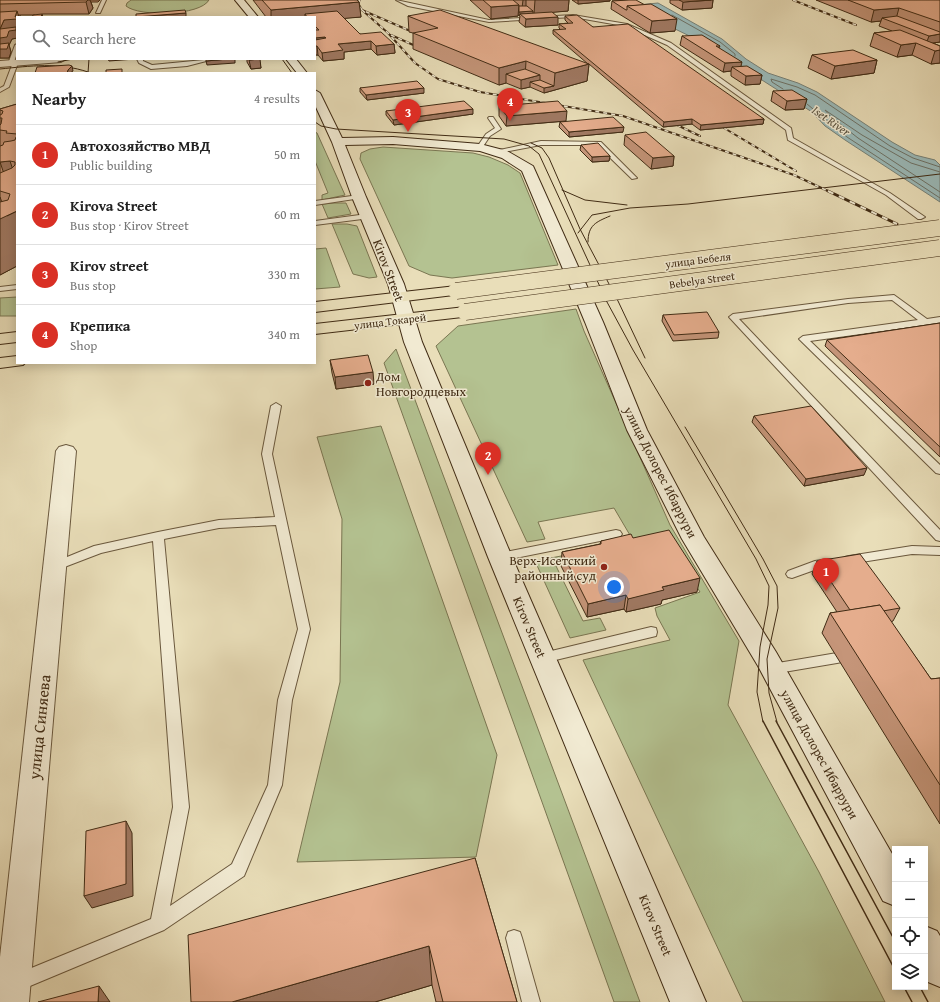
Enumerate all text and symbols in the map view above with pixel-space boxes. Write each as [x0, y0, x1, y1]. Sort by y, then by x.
search box [16, 16, 316, 60]
icon: search [30, 27, 52, 49]
text: Search here [62, 28, 136, 49]
text: Nearby [32, 86, 86, 111]
pin: 4 [497, 88, 523, 121]
text: 4 results [254, 89, 300, 108]
pin: 3 [395, 99, 421, 132]
water label: Iset River [809, 101, 854, 140]
text: Автохозяйство МВД [70, 135, 210, 156]
text: 1 [42, 145, 48, 164]
text: 50 m [274, 145, 300, 164]
text: Public building [70, 156, 152, 175]
text: Kirova Street [70, 195, 158, 216]
text: 2 [42, 205, 48, 224]
text: 60 m [274, 205, 300, 224]
text: Bus stop · Kirov Street [70, 216, 189, 235]
street label: Kirov Street [368, 236, 409, 304]
street label: улица Бебеля [663, 248, 732, 272]
text: Kirov street [70, 255, 149, 276]
text: 3 [42, 265, 48, 284]
text: 330 m [268, 265, 300, 284]
street label: Bebelya Street [668, 267, 736, 293]
text: Bus stop [70, 276, 116, 295]
street label: улица Токарей [352, 309, 427, 333]
text: Крепика [70, 315, 131, 336]
text: 4 [42, 325, 48, 344]
text: 340 m [268, 325, 300, 344]
text: Shop [70, 336, 97, 355]
place label: Дом Новгородцевых [375, 367, 466, 401]
marker: Дом Новгородцевых [363, 378, 373, 388]
street label: улица Долорес Ибаррури [619, 402, 702, 542]
pin: 2 [475, 442, 501, 475]
place label: Верх-Исетский районный суд [510, 551, 596, 585]
pin: 1 [813, 558, 839, 591]
marker: Верх-Исетский районный суд [599, 562, 609, 572]
your location [604, 577, 624, 597]
street label: Kirov Street [508, 594, 551, 661]
street label: улица Синяева [21, 673, 56, 782]
street label: улица Долорес Ибаррури [776, 685, 863, 823]
map controls [892, 846, 928, 990]
button: + [892, 846, 928, 882]
button: − [892, 882, 928, 918]
street label: Kirov Street [634, 892, 677, 959]
button: locate [892, 918, 928, 954]
button: layers [892, 954, 928, 990]

